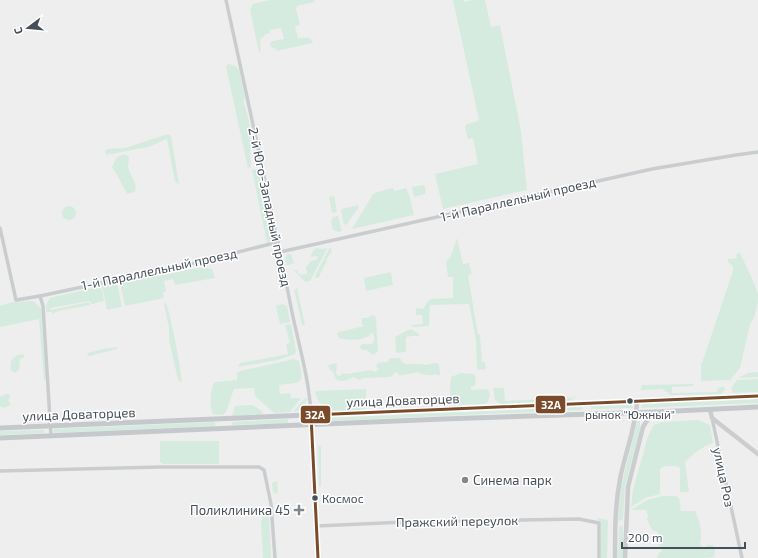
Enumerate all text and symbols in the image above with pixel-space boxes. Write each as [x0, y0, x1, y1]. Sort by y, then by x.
north arrow [8, 8, 48, 48]
text: С [11, 25, 25, 36]
street label: 2-й Юго-Западный проезд [245, 126, 295, 288]
street label: 1-й Параллельный проезд [439, 173, 598, 225]
street label: 1-й Параллельный проезд [80, 245, 239, 293]
street label: улица Доваторцев [346, 390, 460, 410]
line badge: 32A [535, 395, 566, 414]
marker: рынок "Южный" [625, 396, 635, 406]
text: 32A [541, 398, 562, 411]
street label: улица Доваторцев [22, 404, 136, 424]
line badge: 32A [300, 405, 331, 424]
place label: рынок "Южный" [585, 407, 675, 421]
text: 32A [305, 408, 326, 421]
street label: улица Роз [710, 446, 738, 508]
place label: Синема парк [473, 472, 552, 488]
marker: Синема парк [460, 475, 470, 485]
place label: Космос [322, 491, 364, 505]
marker: Космос [310, 493, 320, 503]
place label: Поликлиника 45 [190, 502, 290, 518]
marker: Поликлиника 45 [293, 504, 305, 516]
street label: Пражский переулок [396, 512, 518, 530]
scale bar [622, 524, 745, 550]
text: 200 m [628, 530, 662, 544]

